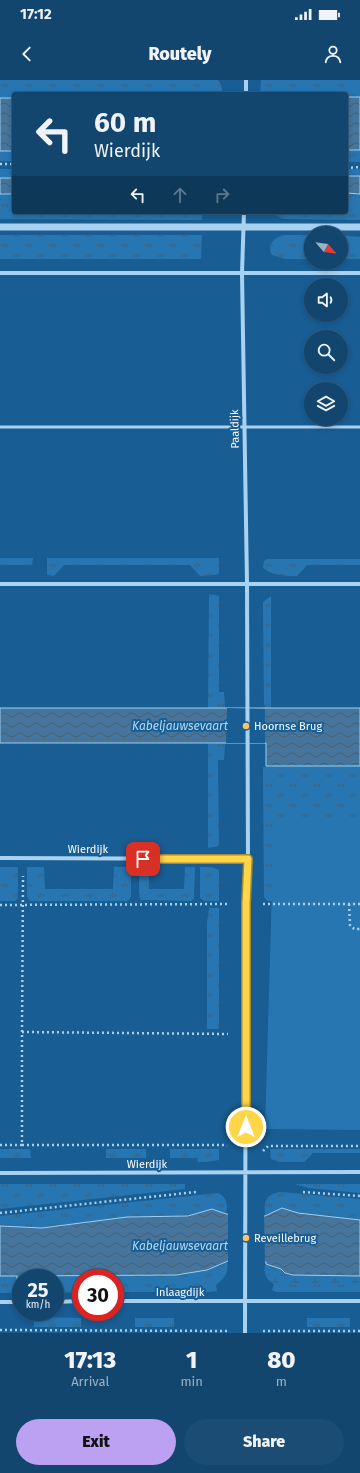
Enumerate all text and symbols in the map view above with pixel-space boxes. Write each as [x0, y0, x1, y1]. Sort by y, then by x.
text: 17:12 [20, 5, 52, 23]
icon: back [16, 43, 38, 65]
text: Routely [148, 43, 212, 65]
icon: person [322, 43, 344, 65]
text: 60 m [94, 106, 156, 139]
icon: left [28, 108, 80, 160]
text: Wierdijk [94, 140, 160, 162]
icon: left [127, 184, 149, 206]
icon: ahead [169, 184, 191, 206]
icon: right [211, 184, 233, 206]
north arrow [304, 226, 348, 270]
map controls [304, 226, 348, 426]
button: sound [304, 278, 348, 322]
button: search [304, 330, 348, 374]
button: layers [304, 382, 348, 426]
street label: Paaldijk [228, 409, 242, 449]
water label: Kabeljauwsevaart [132, 719, 229, 733]
place label: Hoornse Brug [254, 720, 322, 733]
marker: Hoornse Brug [241, 721, 251, 731]
pin [126, 842, 160, 876]
street label: Wierdijk [68, 843, 109, 856]
icon: arrive [132, 848, 154, 870]
position arrow [225, 1106, 267, 1148]
street label: Wierdijk [127, 1158, 168, 1171]
place label: Reveillebrug [254, 1232, 316, 1245]
marker: Reveillebrug [241, 1233, 251, 1243]
water label: Kabeljauwsevaart [132, 1239, 229, 1253]
speed limit sign: 30 [72, 1269, 124, 1321]
text: 25 [27, 1278, 49, 1302]
street label: Inlaagdijk [156, 1286, 205, 1299]
text: km/h [26, 1299, 50, 1311]
text: 17:13 [64, 1346, 116, 1374]
text: 1 [186, 1346, 197, 1374]
text: 80 [267, 1346, 296, 1374]
text: Arrival [71, 1374, 109, 1389]
text: min [180, 1374, 203, 1389]
text: m [276, 1374, 287, 1389]
button: Exit [16, 1419, 176, 1465]
button: Share [184, 1419, 344, 1465]

